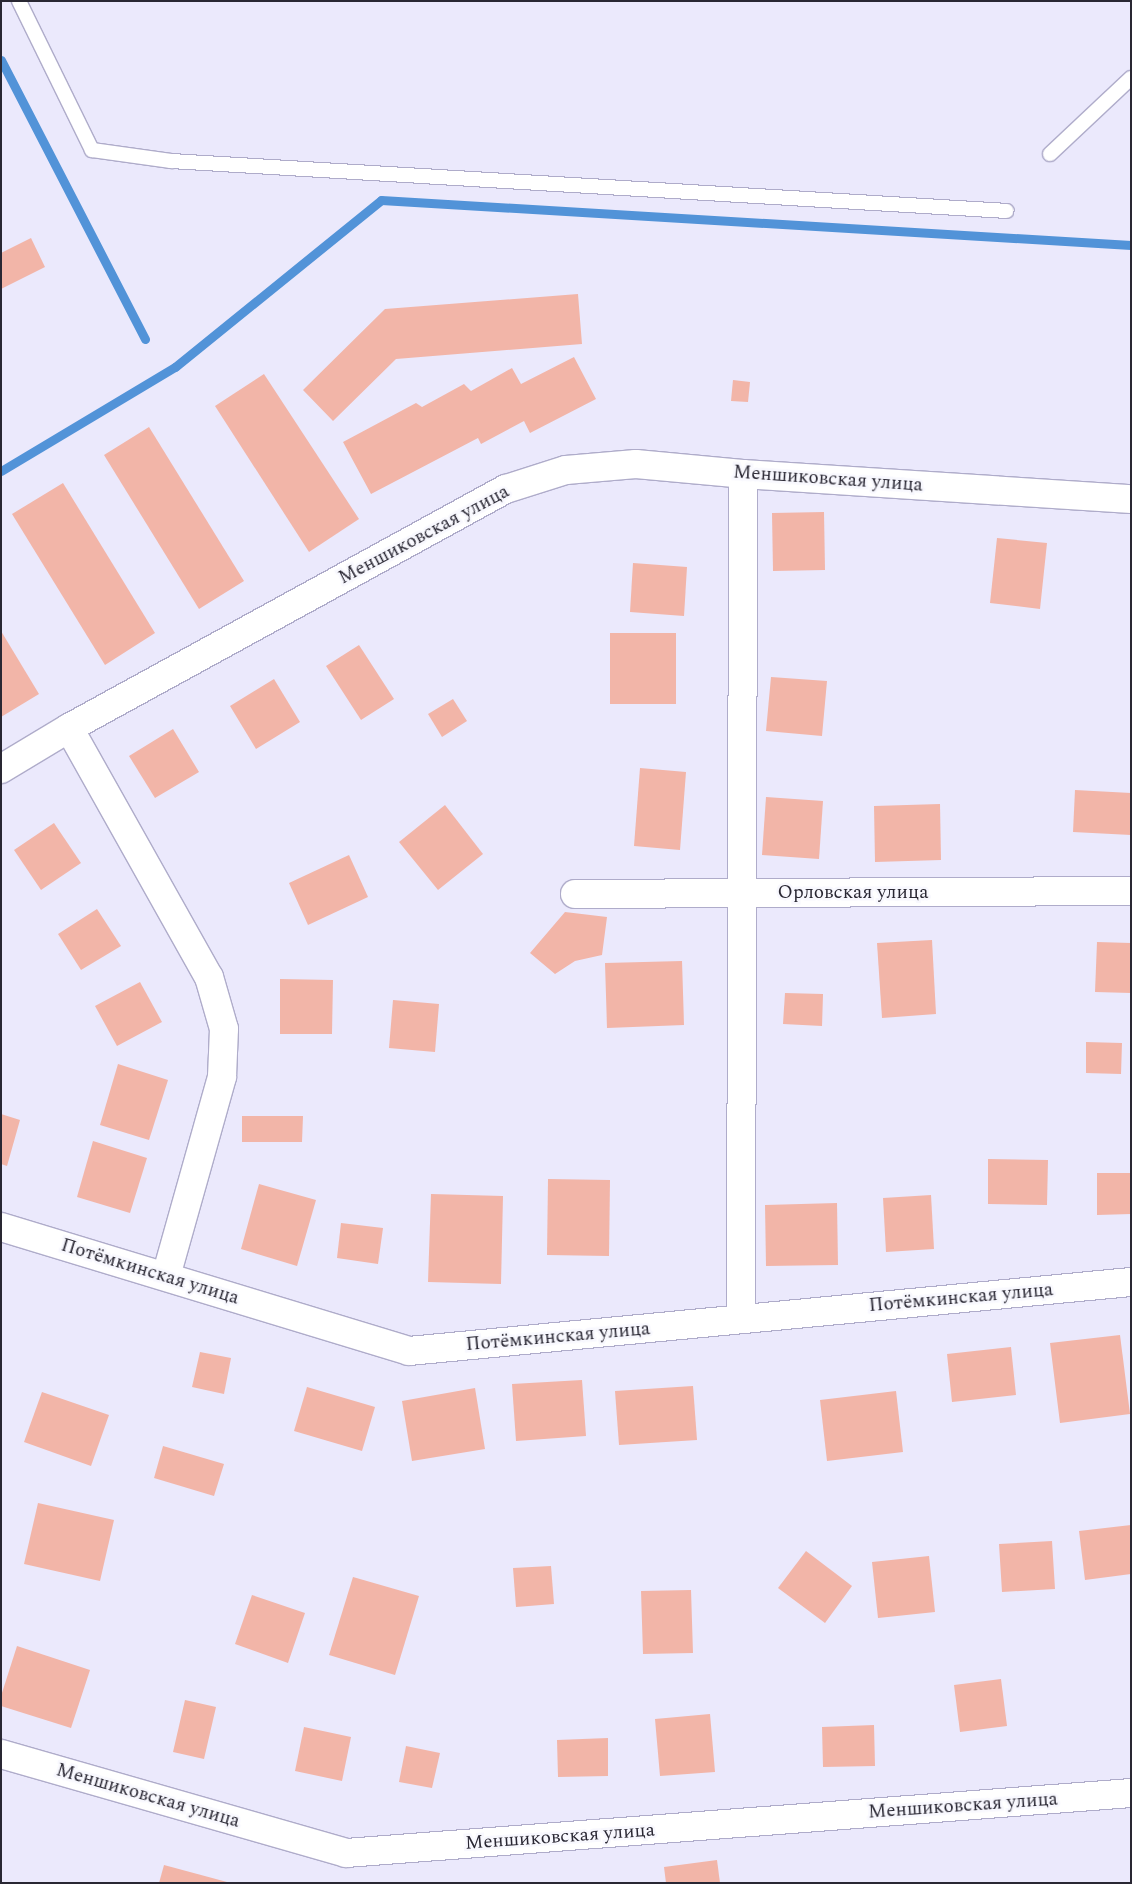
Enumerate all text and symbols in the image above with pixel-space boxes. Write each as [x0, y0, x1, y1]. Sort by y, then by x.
street label: Меншиковская улица [732, 461, 924, 497]
street label: Меншиковская улица [335, 480, 513, 590]
street label: Орловская улица [778, 882, 928, 904]
street label: Потёмкинская улица [58, 1234, 242, 1310]
street label: Потёмкинская улица [868, 1279, 1054, 1317]
street label: Потёмкинская улица [465, 1318, 651, 1356]
street label: Меншиковская улица [53, 1759, 243, 1833]
street label: Меншиковская улица [867, 1788, 1059, 1824]
street label: Меншиковская улица [464, 1819, 656, 1855]

